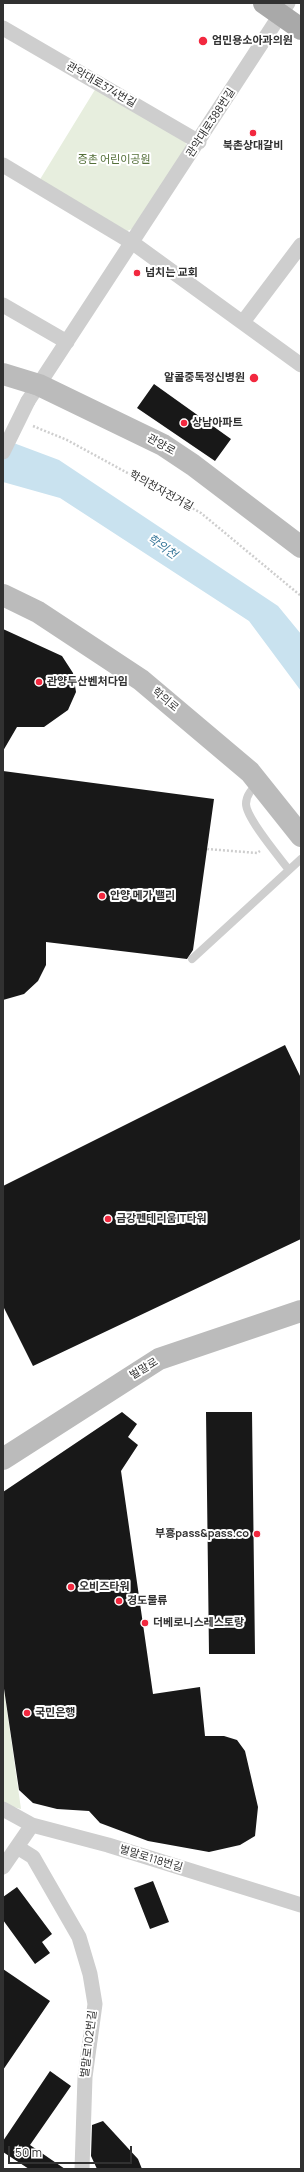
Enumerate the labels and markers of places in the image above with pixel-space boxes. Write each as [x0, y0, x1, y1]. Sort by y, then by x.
place label: 엄민용소아과의원 [212, 34, 293, 48]
marker: 엄민용소아과의원 [197, 35, 209, 47]
marker: 북촌상대갈비 [248, 128, 258, 138]
place label: 북촌상대갈비 [223, 139, 283, 153]
place label: 넘치는 교회 [145, 266, 198, 280]
marker: 넘치는 교회 [132, 268, 142, 278]
place label: 알콜중독정신병원 [164, 371, 245, 385]
marker: 알콜중독정신병원 [248, 372, 260, 384]
place label: 상남아파트 [192, 416, 243, 430]
marker: 상남아파트 [179, 418, 189, 428]
place label: 관양두산벤처다임 [47, 675, 128, 689]
marker: 관양두산벤처다임 [34, 677, 44, 687]
place label: 안양 메가 밸리 [110, 889, 175, 903]
marker: 안양 메가 밸리 [97, 891, 107, 901]
place label: 금강펜테리움IT타워 [116, 1212, 207, 1226]
marker: 금강펜테리움IT타워 [103, 1214, 113, 1224]
place label: 부흥pass&pass.co [155, 1527, 249, 1541]
marker: 부흥pass&pass.co [252, 1529, 262, 1539]
place label: 오비즈타워 [79, 1580, 130, 1594]
marker: 오비즈타워 [66, 1582, 76, 1592]
place label: 경도물류 [127, 1594, 167, 1608]
marker: 경도물류 [114, 1596, 124, 1606]
place label: 더베로니스레스토랑 [153, 1616, 244, 1630]
marker: 더베로니스레스토랑 [140, 1618, 150, 1628]
place label: 국민은행 [35, 1706, 75, 1720]
marker: 국민은행 [22, 1708, 32, 1718]

